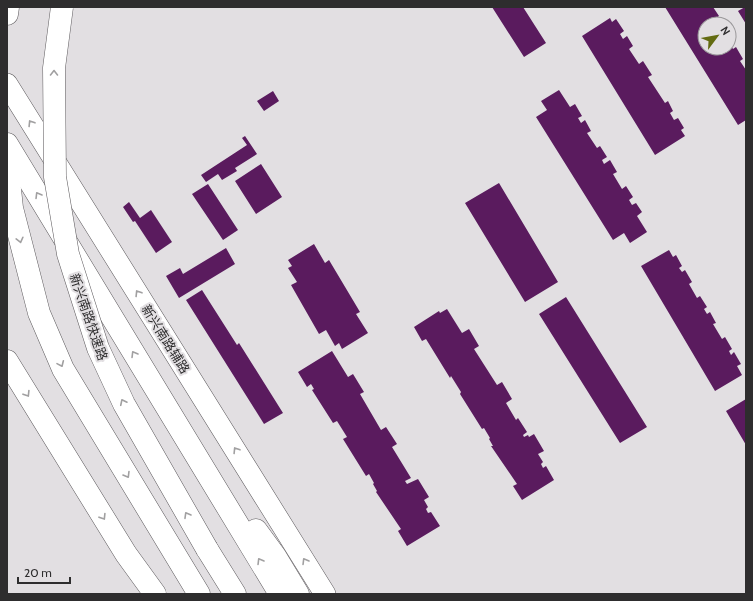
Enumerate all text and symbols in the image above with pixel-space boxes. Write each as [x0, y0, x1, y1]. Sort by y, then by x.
north arrow [697, 16, 737, 56]
text: N [717, 24, 733, 38]
one-way arrow [50, 70, 58, 76]
one-way arrow [29, 120, 36, 127]
one-way arrow [35, 192, 42, 199]
one-way arrow [16, 237, 24, 244]
street label: 新兴南路快速路 [67, 271, 111, 363]
one-way arrow [135, 290, 142, 297]
street label: 新兴南路辅路 [139, 302, 193, 376]
one-way arrow [131, 351, 139, 358]
one-way arrow [56, 359, 64, 367]
one-way arrow [23, 390, 30, 397]
one-way arrow [120, 399, 128, 406]
one-way arrow [234, 447, 241, 454]
one-way arrow [122, 471, 130, 478]
one-way arrow [185, 512, 192, 519]
one-way arrow [98, 513, 106, 520]
one-way arrow [257, 558, 264, 565]
one-way arrow [303, 558, 310, 565]
scale bar [18, 559, 70, 585]
text: 20 m [24, 565, 52, 580]

